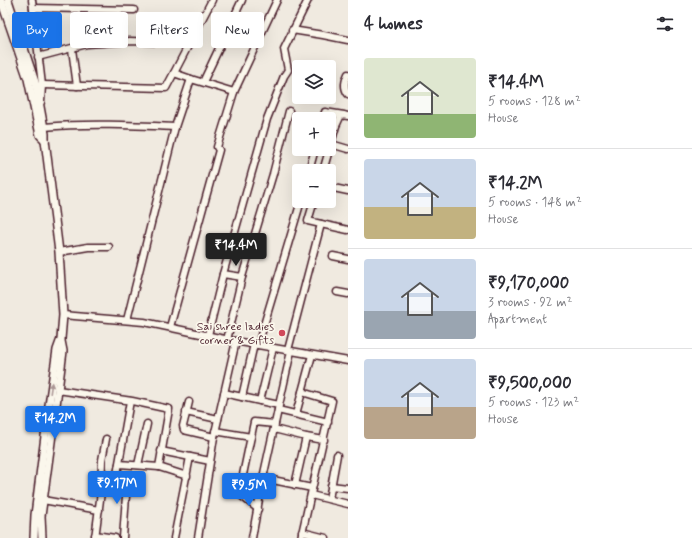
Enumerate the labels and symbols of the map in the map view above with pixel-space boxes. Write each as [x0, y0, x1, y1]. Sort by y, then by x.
pin: ₹14.4M [203, 233, 269, 267]
place label: Sai shree ladies corner & Gifts [197, 319, 275, 349]
marker: Sai shree ladies corner & Gifts [277, 328, 287, 338]
one-way arrow [48, 382, 55, 394]
pin: ₹14.2M [22, 406, 88, 440]
pin: ₹9.17M [84, 471, 150, 505]
pin: ₹9.5M [221, 473, 277, 507]

